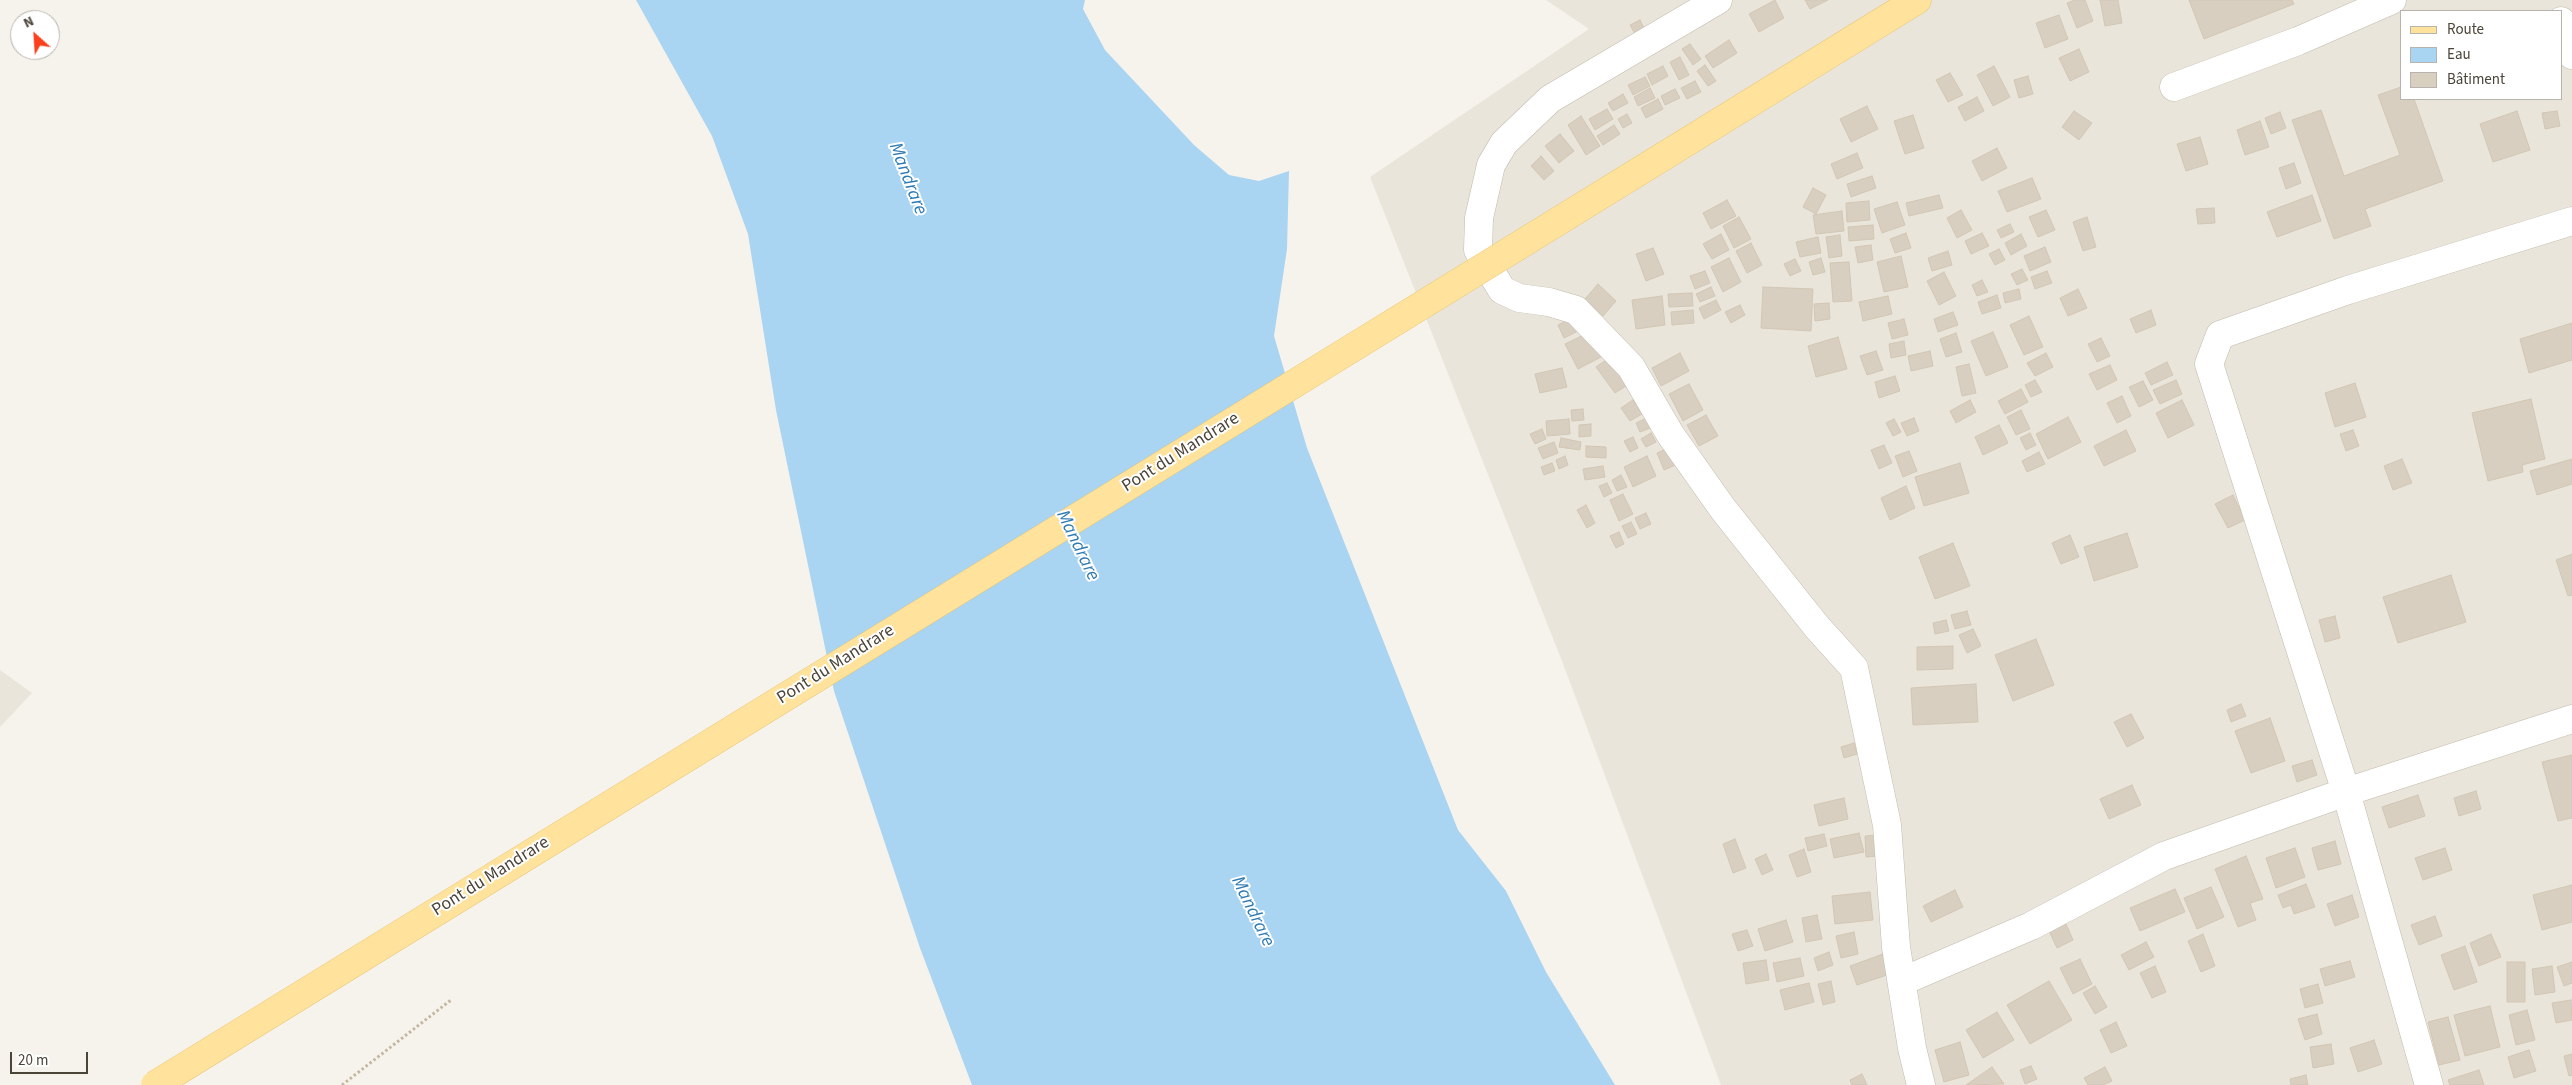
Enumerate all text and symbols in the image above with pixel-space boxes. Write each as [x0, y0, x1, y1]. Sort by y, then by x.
north arrow [10, 10, 60, 60]
legend [2400, 10, 2562, 100]
text: N [20, 11, 37, 33]
text: Route [2447, 19, 2484, 40]
text: Eau [2447, 44, 2471, 65]
text: Bâtiment [2447, 69, 2505, 90]
water label: Mandrare [883, 140, 931, 218]
street label: Pont du Mandrare [1118, 408, 1244, 498]
water label: Mandrare [1050, 507, 1104, 585]
street label: Pont du Mandrare [773, 620, 899, 710]
street label: Pont du Mandrare [428, 832, 554, 922]
water label: Mandrare [1225, 873, 1279, 951]
scale bar [12, 1042, 90, 1074]
text: 20 m [18, 1050, 48, 1071]

